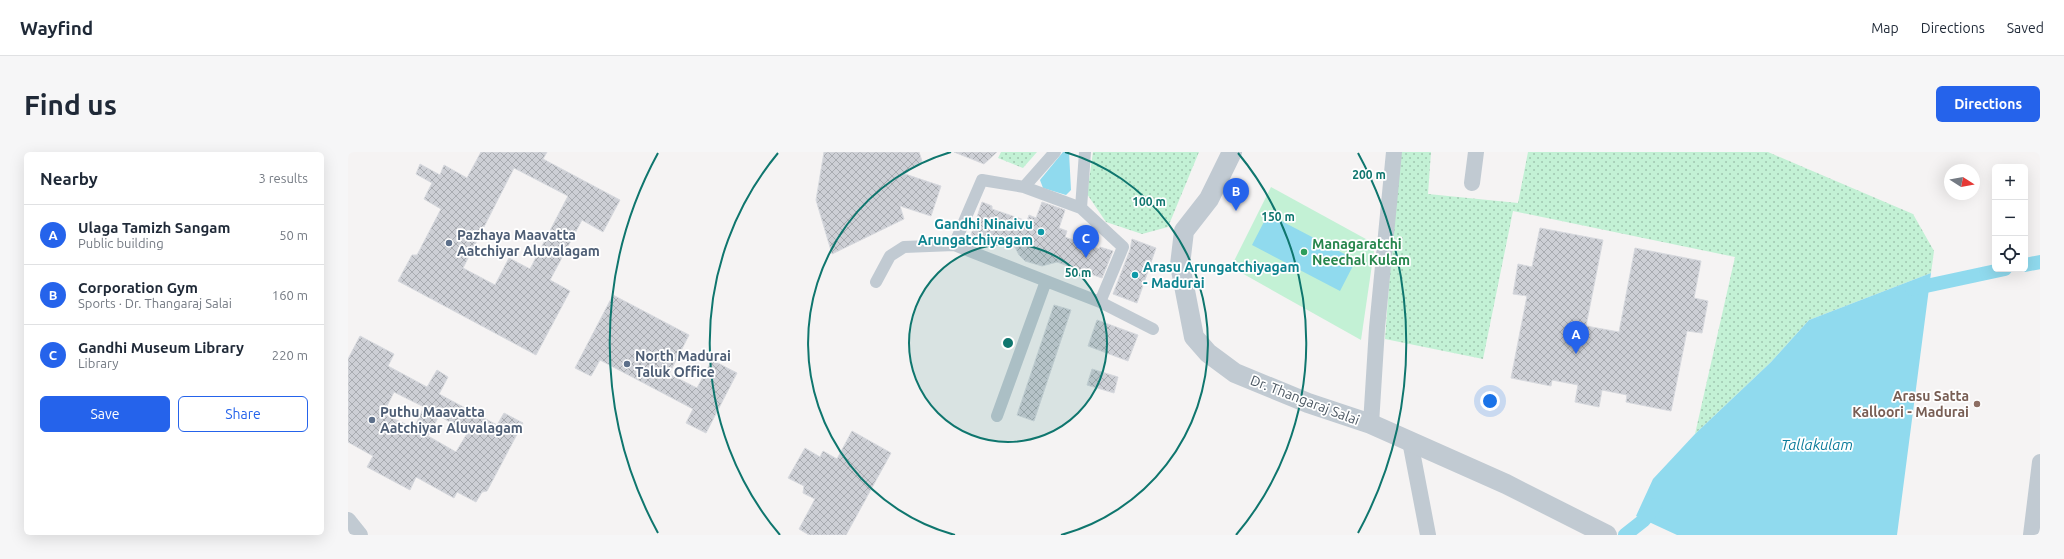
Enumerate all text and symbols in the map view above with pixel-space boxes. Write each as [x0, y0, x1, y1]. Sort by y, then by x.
text: Wayfind [20, 17, 93, 39]
text: Map [1871, 20, 1899, 36]
text: Directions [1921, 20, 1985, 36]
text: Saved [2007, 20, 2044, 36]
button: Directions [1936, 86, 2040, 122]
text: Find us [24, 89, 117, 120]
north arrow [1944, 164, 1980, 200]
map controls [1992, 164, 2028, 272]
button: + [1992, 164, 2028, 200]
text: 200 m [1352, 168, 1386, 181]
text: Nearby [40, 169, 98, 188]
text: 3 results [258, 171, 308, 185]
pin: B [1223, 178, 1249, 211]
text: 100 m [1132, 195, 1166, 208]
button: − [1992, 200, 2028, 236]
text: 150 m [1261, 210, 1295, 223]
place label: Gandhi Ninaivu Arungatchiyagam [918, 216, 1033, 248]
text: Ulaga Tamizh Sangam [78, 219, 230, 236]
pin: C [1073, 225, 1099, 258]
place label: Pazhaya Maavatta Aatchiyar Aluvalagam [457, 227, 600, 259]
marker: Gandhi Ninaivu Arungatchiyagam [1036, 227, 1046, 237]
text: A [48, 228, 58, 242]
text: 50 m [279, 228, 308, 242]
text: Public building [78, 236, 164, 250]
place label: Managaratchi Neechal Kulam [1312, 236, 1410, 268]
button: locate [1992, 236, 2028, 272]
marker: Pazhaya Maavatta Aatchiyar Aluvalagam [444, 238, 454, 248]
marker: Managaratchi Neechal Kulam [1299, 247, 1309, 257]
place label: Arasu Arungatchiyagam - Madurai [1143, 259, 1299, 291]
text: 50 m [1065, 266, 1091, 279]
marker: Arasu Arungatchiyagam - Madurai [1130, 270, 1140, 280]
text: Corporation Gym [78, 279, 198, 296]
text: B [49, 288, 57, 302]
text: 160 m [272, 288, 308, 302]
text: Sports · Dr. Thangaraj Salai [78, 296, 232, 310]
pin: A [1563, 321, 1589, 354]
centre of rings [1001, 336, 1015, 350]
text: Gandhi Museum Library [78, 339, 244, 356]
text: C [49, 348, 57, 362]
text: 220 m [272, 348, 308, 362]
place label: North Madurai Taluk Office [635, 348, 731, 380]
text: Library [78, 356, 118, 370]
marker: North Madurai Taluk Office [622, 359, 632, 369]
street label: Dr. Thangaraj Salai [1248, 372, 1362, 428]
place label: Arasu Satta Kalloori - Madurai [1852, 388, 1969, 420]
your location [1480, 391, 1500, 411]
button: Save [40, 396, 170, 432]
button: Share [178, 396, 308, 432]
marker: Arasu Satta Kalloori - Madurai [1972, 399, 1982, 409]
place label: Puthu Maavatta Aatchiyar Aluvalagam [380, 404, 523, 436]
marker: Puthu Maavatta Aatchiyar Aluvalagam [367, 415, 377, 425]
water label: Tallakulam [1781, 436, 1853, 453]

